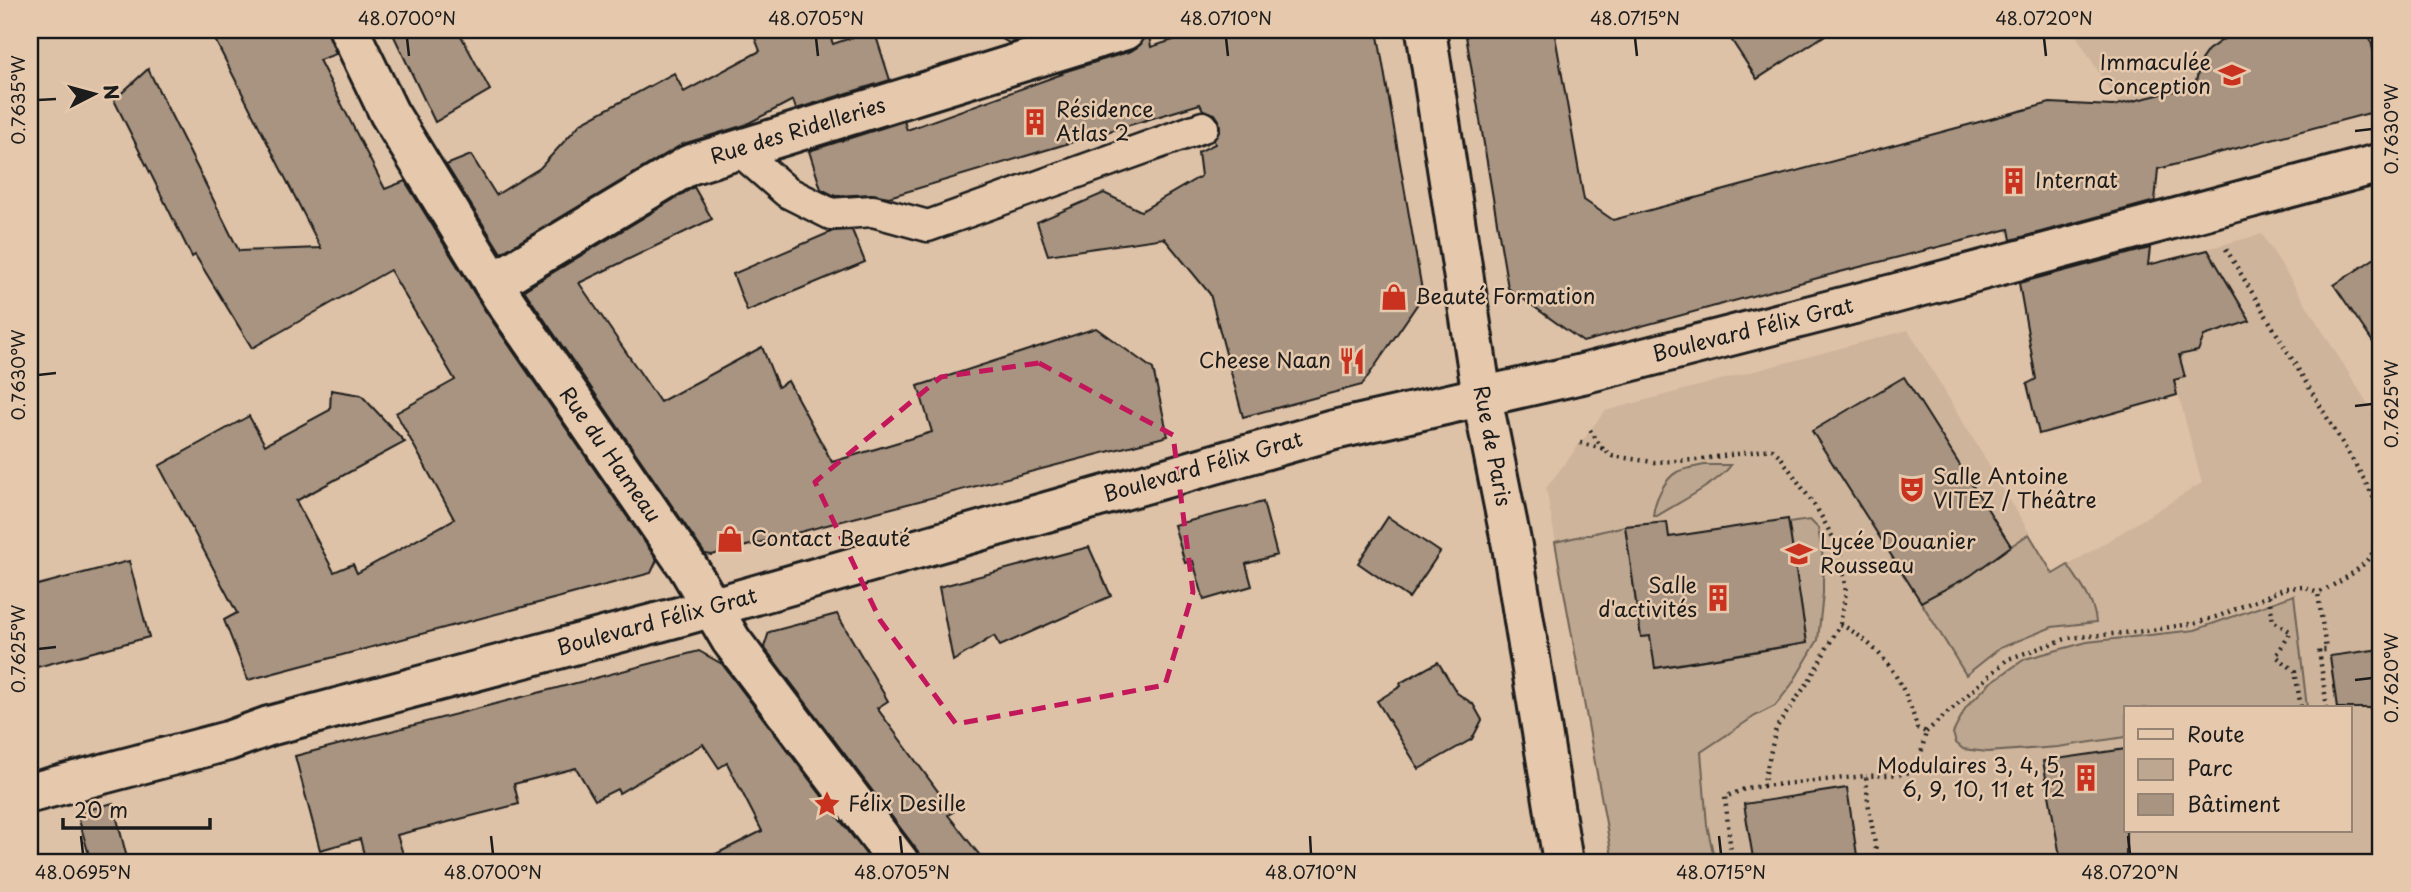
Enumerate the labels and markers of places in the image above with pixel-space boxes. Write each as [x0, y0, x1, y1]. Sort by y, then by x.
place label: Immaculée Conception [2098, 45, 2211, 101]
school or university icon: Immaculée Conception [2217, 60, 2247, 90]
place label: Résidence Atlas 2 [1056, 92, 1154, 148]
building icon: Résidence Atlas 2 [1020, 107, 1050, 137]
place label: Internat [2035, 163, 2118, 195]
building icon: Internat [1999, 166, 2029, 196]
place label: Beauté Formation [1415, 279, 1595, 311]
shop icon: Beauté Formation [1379, 282, 1409, 312]
place label: Cheese Naan [1199, 343, 1331, 375]
restaurant icon: Cheese Naan [1337, 346, 1367, 376]
place label: Salle Antoine VITEZ / Théâtre [1933, 459, 2097, 515]
theatre icon: Salle Antoine VITEZ / Théâtre [1897, 474, 1927, 504]
place label: Contact Beauté [751, 521, 910, 553]
shop icon: Contact Beauté [715, 524, 745, 554]
place label: Lycée Douanier Rousseau [1820, 524, 1976, 580]
school or university icon: Lycée Douanier Rousseau [1784, 539, 1814, 569]
place label: Salle d'activités [1598, 568, 1697, 624]
building icon: Salle d'activités [1703, 583, 1733, 613]
place label: Modulaires 3, 4, 5, 6, 9, 10, 11 et 12 [1877, 748, 2065, 804]
building icon: Modulaires 3, 4, 5, 6, 9, 10, 11 et 12 [2071, 763, 2101, 793]
place label: Félix Desille [848, 786, 966, 818]
place icon: Félix Desille [812, 789, 842, 819]

